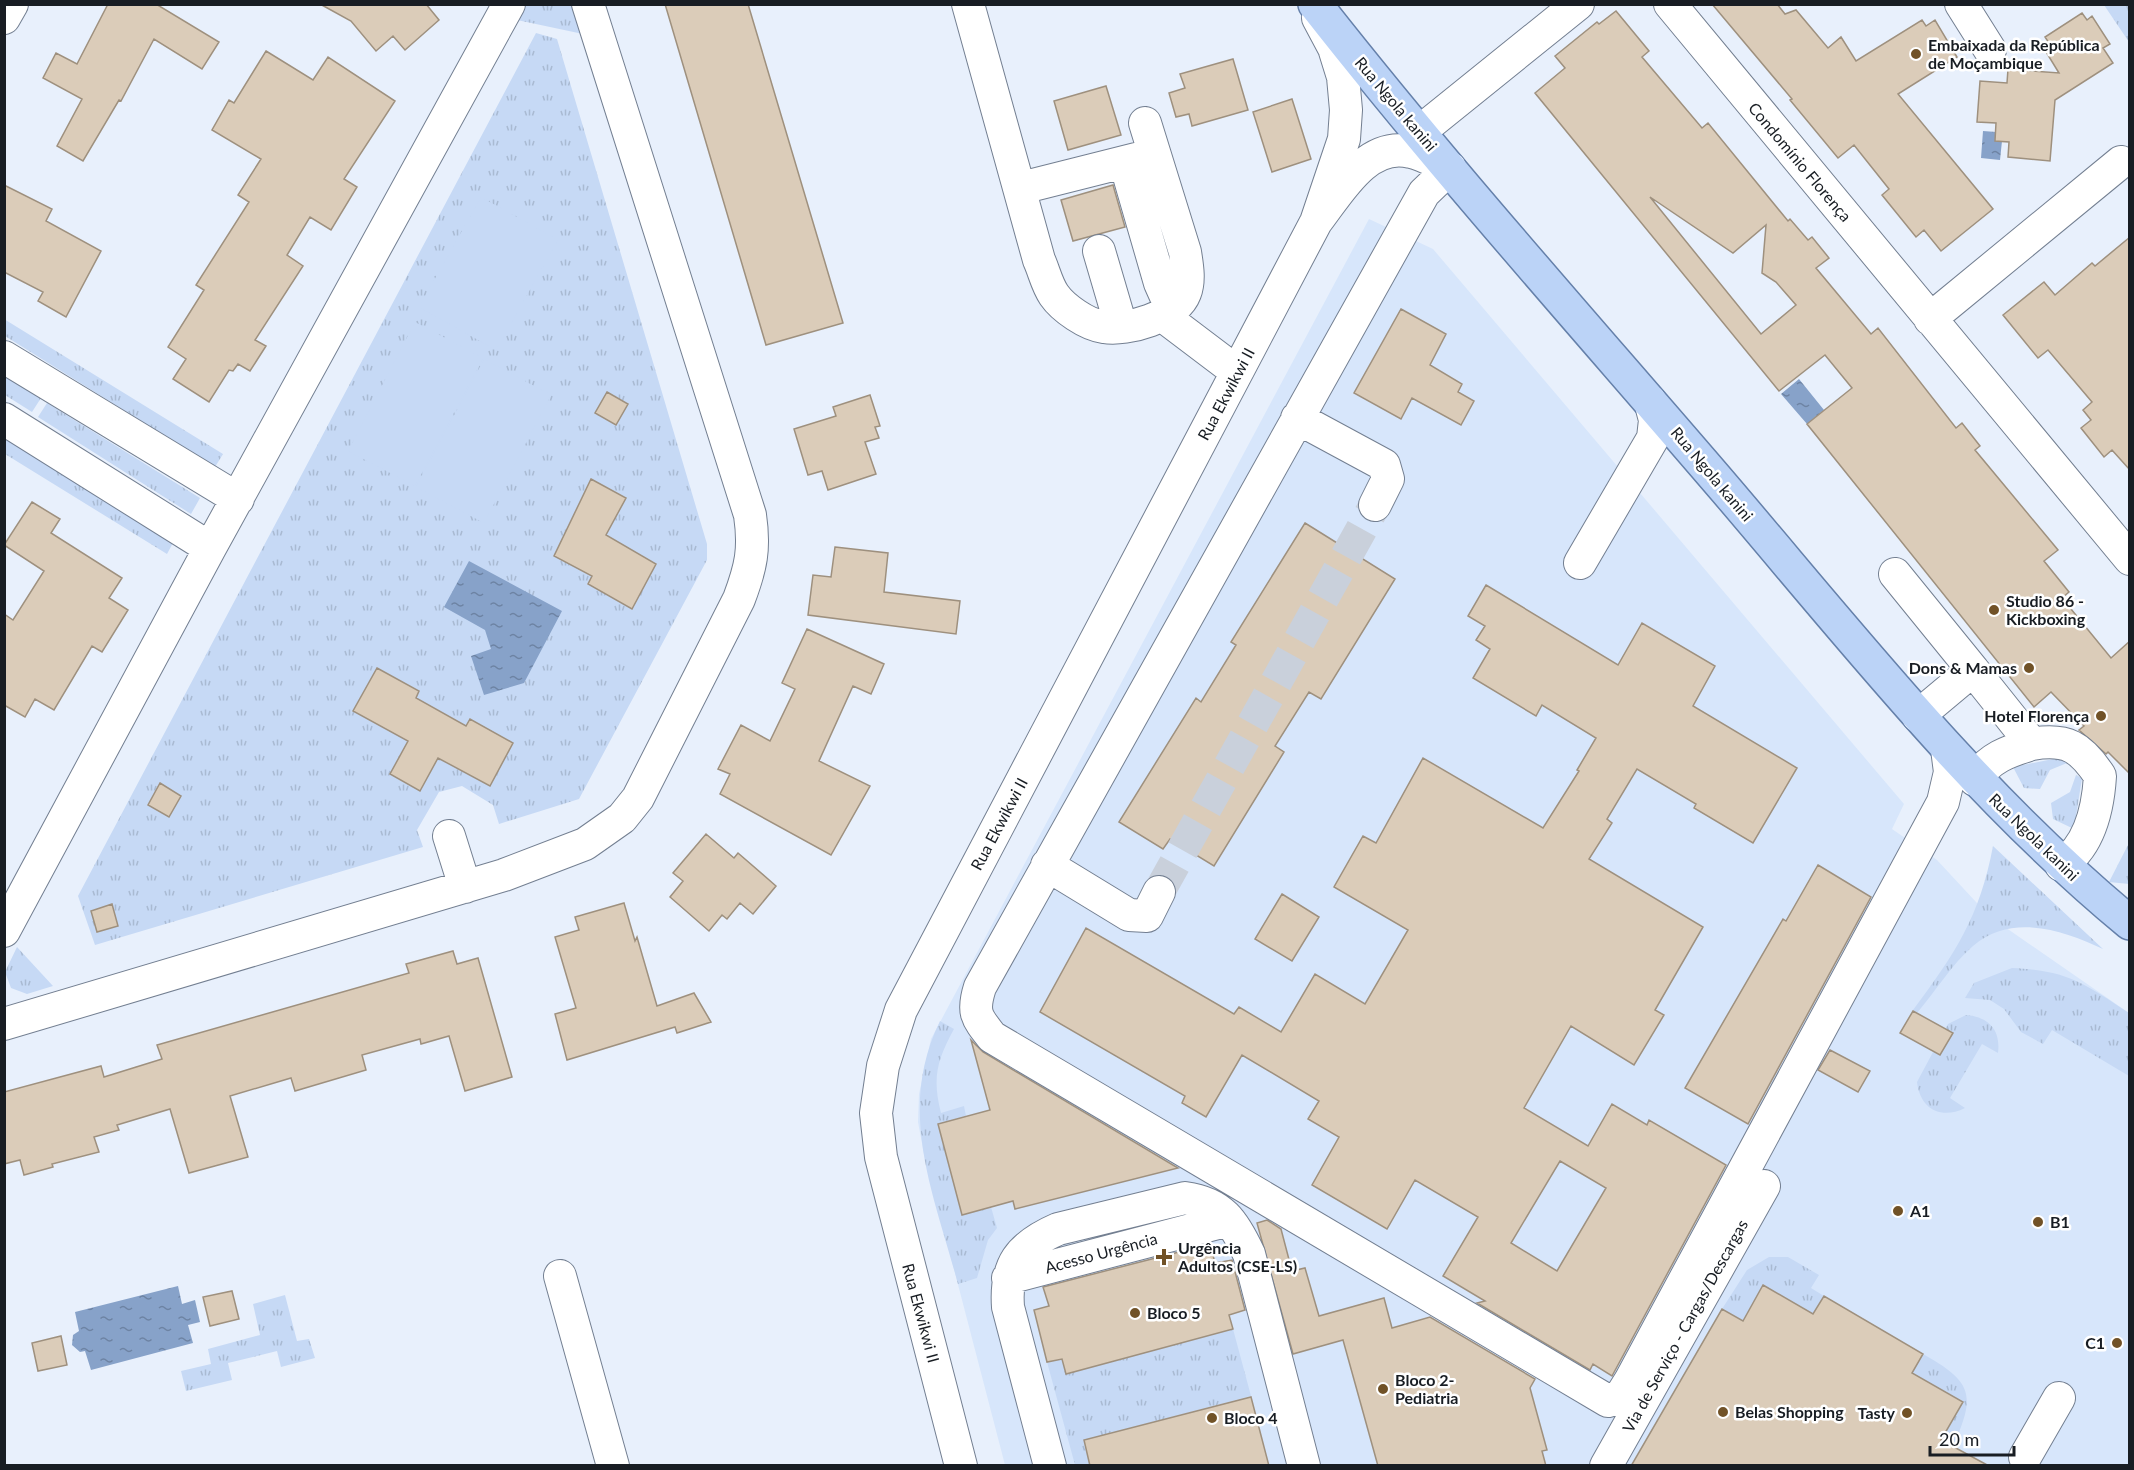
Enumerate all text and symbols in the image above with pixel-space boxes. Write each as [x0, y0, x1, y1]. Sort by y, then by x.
place label: Embaixada da República de Moçambique [1928, 35, 2100, 72]
marker: Embaixada da República de Moçambique [1909, 47, 1923, 61]
street label: Rua Ngola kanini [1351, 53, 1441, 155]
street label: Condomínio Florença [1745, 98, 1856, 225]
street label: Rua Ekwikwi II [1193, 344, 1258, 443]
street label: Rua Ngola kanini [1667, 423, 1757, 525]
place label: Studio 86 - Kickboxing [2006, 591, 2086, 628]
marker: Studio 86 - Kickboxing [1987, 603, 2001, 617]
place label: Dons & Mamas [1909, 658, 2017, 677]
marker: Dons & Mamas [2022, 661, 2036, 675]
place label: Hotel Florença [1984, 706, 2089, 725]
marker: Hotel Florença [2094, 709, 2108, 723]
street label: Rua Ekwikwi II [966, 774, 1031, 873]
street label: Rua Ngola kanini [1986, 789, 2083, 884]
place label: A1 [1909, 1201, 1930, 1220]
marker: A1 [1891, 1204, 1905, 1218]
place label: B1 [2050, 1212, 2070, 1231]
marker: B1 [2031, 1215, 2045, 1229]
street label: Via de Serviço - Cargas/Descargas [1618, 1216, 1751, 1436]
street label: Acesso Urgência [1043, 1228, 1159, 1277]
place label: Urgência Adultos (CSE-LS) [1177, 1238, 1297, 1275]
marker: Urgência Adultos (CSE-LS) [1155, 1248, 1173, 1266]
street label: Rua Ekwikwi II [899, 1261, 944, 1365]
place label: Bloco 5 [1147, 1303, 1201, 1322]
marker: Bloco 5 [1128, 1306, 1142, 1320]
place label: C1 [2085, 1333, 2105, 1352]
marker: C1 [2110, 1336, 2124, 1350]
place label: Bloco 2- Pediatria [1395, 1370, 1458, 1407]
marker: Bloco 2- Pediatria [1376, 1382, 1390, 1396]
place label: Belas Shopping [1735, 1402, 1844, 1421]
place label: Tasty [1858, 1403, 1896, 1422]
marker: Belas Shopping [1716, 1405, 1730, 1419]
marker: Tasty [1900, 1406, 1914, 1420]
place label: Bloco 4 [1224, 1408, 1278, 1427]
marker: Bloco 4 [1205, 1411, 1219, 1425]
scale bar [1930, 1419, 2014, 1457]
text: 20 m [1939, 1428, 1979, 1450]

